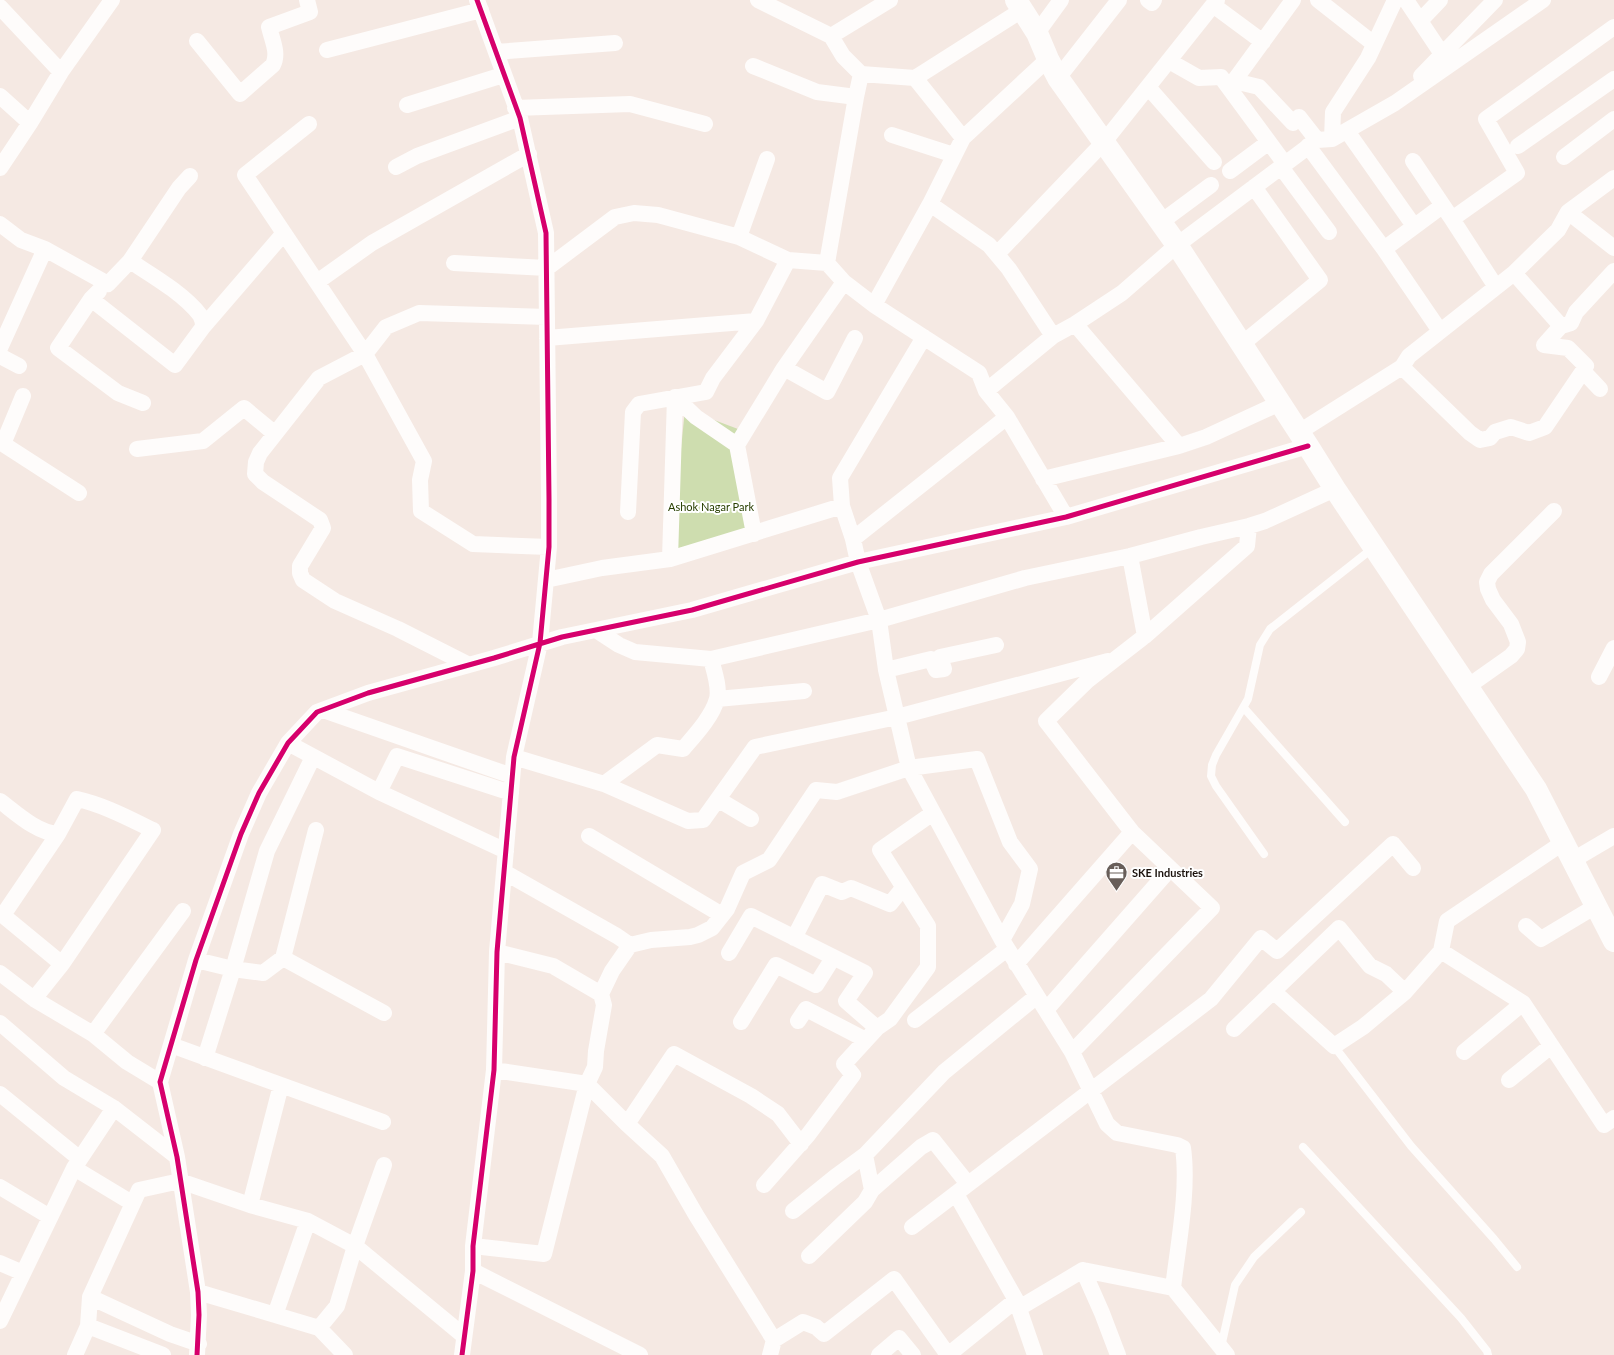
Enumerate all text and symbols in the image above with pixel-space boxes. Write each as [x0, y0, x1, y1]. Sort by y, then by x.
park label: Ashok Nagar Park [668, 500, 754, 513]
office icon: SKE Industries [1104, 860, 1130, 893]
place label: SKE Industries [1132, 866, 1203, 879]

